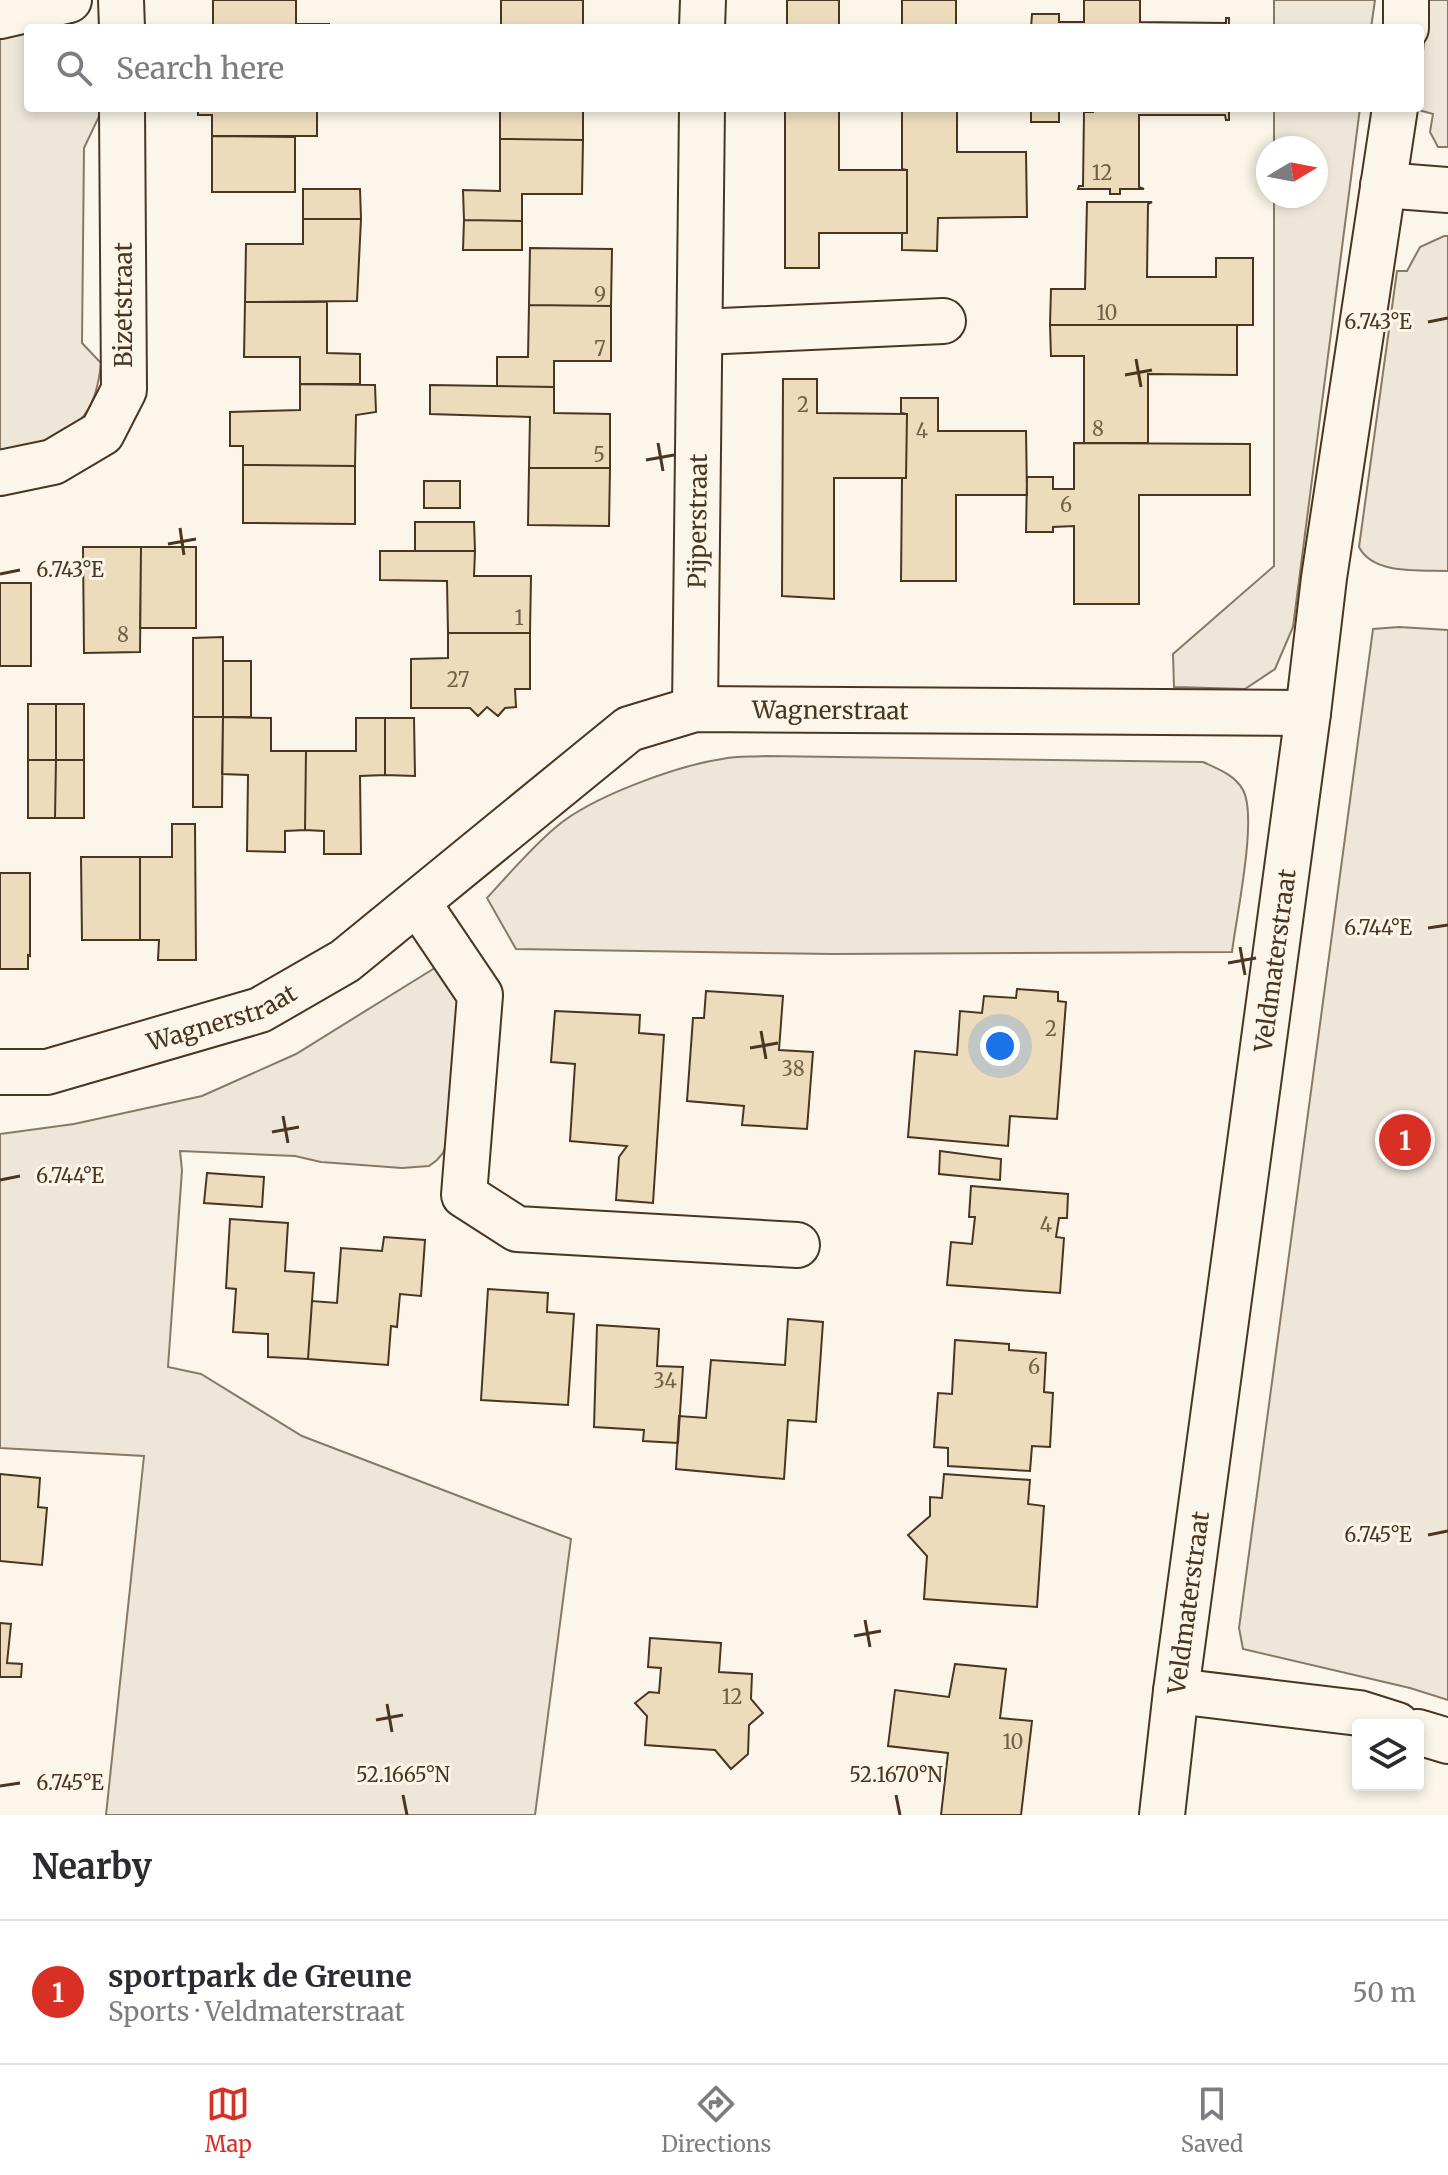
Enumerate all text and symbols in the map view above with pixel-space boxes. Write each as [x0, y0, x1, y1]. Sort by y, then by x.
search box [24, 24, 1424, 112]
icon: search [52, 46, 96, 90]
text: Search here [116, 49, 284, 87]
north arrow [1256, 136, 1328, 208]
house number: 12 [1092, 160, 1112, 185]
street label: Bizetstraat [108, 242, 139, 368]
house number: 9 [594, 282, 606, 307]
house number: 10 [1096, 300, 1118, 325]
text: 6.743°E [1344, 309, 1412, 334]
house number: 7 [594, 336, 606, 361]
house number: 2 [797, 392, 809, 417]
house number: 8 [1092, 416, 1104, 441]
house number: 4 [916, 418, 928, 443]
house number: 5 [593, 442, 605, 467]
street label: Pijperstraat [681, 453, 713, 589]
house number: 6 [1060, 492, 1072, 517]
text: 6.743°E [36, 557, 104, 582]
house number: 1 [514, 605, 524, 630]
house number: 8 [117, 622, 129, 647]
house number: 27 [447, 667, 469, 692]
street label: Wagnerstraat [751, 694, 909, 726]
street label: Veldmaterstraat [1247, 866, 1302, 1055]
text: 6.744°E [1344, 915, 1412, 940]
street label: Wagnerstraat [142, 977, 302, 1058]
house number: 2 [1045, 1016, 1057, 1041]
your location [980, 1026, 1020, 1066]
house number: 38 [781, 1056, 805, 1081]
pin: 1 [1379, 1110, 1431, 1170]
text: 6.744°E [36, 1163, 104, 1188]
house number: 4 [1040, 1212, 1052, 1237]
house number: 6 [1028, 1354, 1040, 1379]
house number: 34 [653, 1368, 677, 1393]
street label: Veldmaterstraat [1160, 1508, 1216, 1697]
text: 6.745°E [1344, 1522, 1412, 1547]
house number: 12 [722, 1684, 742, 1709]
map controls [1352, 1719, 1424, 1791]
button: layers [1352, 1719, 1424, 1791]
house number: 10 [1002, 1729, 1024, 1754]
text: 52.1665°N [356, 1762, 451, 1787]
text: 52.1670°N [849, 1762, 943, 1787]
text: 6.745°E [36, 1770, 104, 1795]
text: Nearby [32, 1846, 152, 1888]
text: sportpark de Greune [108, 1957, 412, 1995]
text: 1 [52, 1976, 64, 2009]
text: 50 m [1352, 1976, 1416, 2009]
text: Sports · Veldmaterstraat [108, 1995, 405, 2028]
tab: Map [205, 2082, 252, 2158]
tab: Directions [661, 2082, 771, 2158]
tab: Saved [1181, 2082, 1243, 2158]

